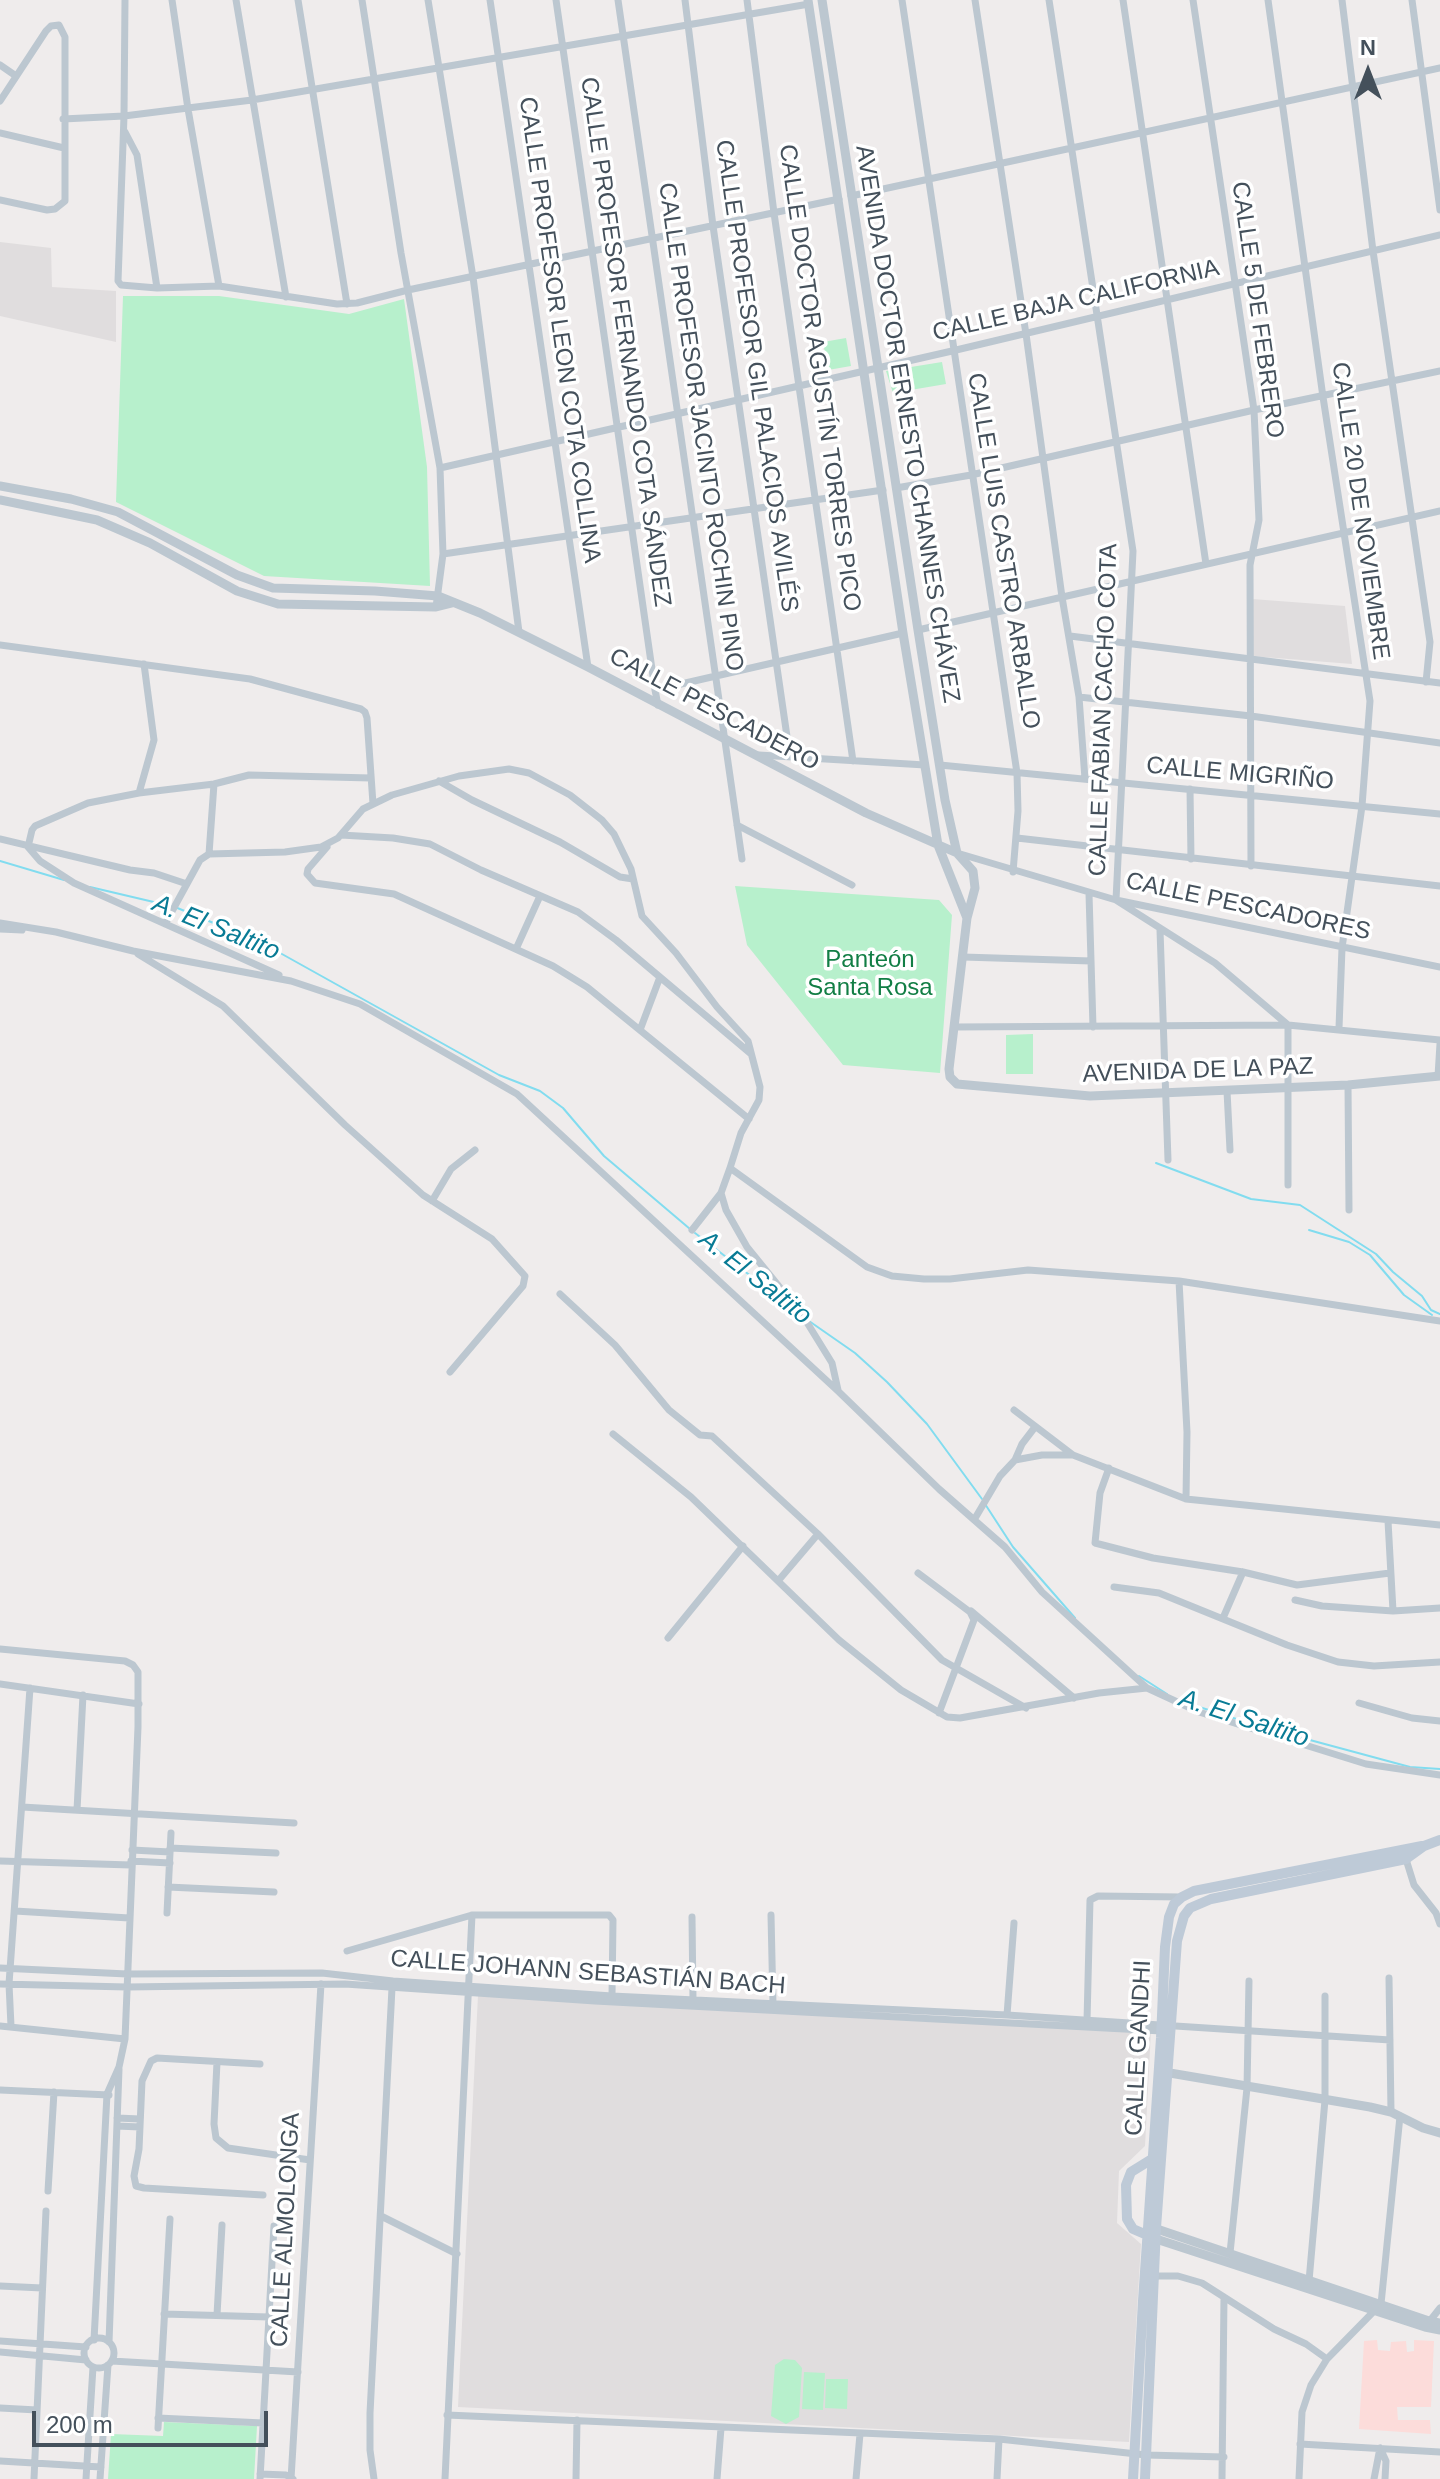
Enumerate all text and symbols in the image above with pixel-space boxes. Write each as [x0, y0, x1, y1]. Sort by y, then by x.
north arrow [1328, 32, 1408, 112]
text: N [1360, 35, 1376, 60]
street label: CALLE PROFESOR FERNANDO COTA SÁNDEZ [574, 75, 676, 609]
street label: CALLE PROFESOR LEON COTA COLLINA [512, 95, 606, 565]
street label: CALLE PROFESOR GIL PALACIOS AVILÉS [709, 138, 803, 614]
street label: CALLE DOCTOR AGUSTÍN TORRES PICO [772, 143, 866, 613]
street label: AVENIDA DOCTOR ERNESTO CHANNES CHÁVEZ [849, 143, 965, 705]
street label: CALLE 5 DE FEBRERO [1225, 180, 1289, 440]
street label: CALLE PROFESOR JACINTO ROCHIN PINO [651, 181, 749, 673]
street label: CALLE BAJA CALIFORNIA [930, 254, 1222, 348]
street label: CALLE 20 DE NOVIEMBRE [1325, 360, 1395, 662]
street label: CALLE LUIS CASTRO ARBALLO [961, 371, 1045, 731]
street label: CALLE FABIAN CACHO COTA [1084, 543, 1124, 877]
street label: CALLE PESCADERO [604, 642, 824, 778]
street label: CALLE MIGRIÑO [1145, 751, 1335, 797]
street label: CALLE PESCADORES [1123, 867, 1373, 947]
water label: A. El Saltito [148, 888, 284, 968]
park label: Panteón Santa Rosa [807, 946, 933, 1002]
street label: AVENIDA DE LA PAZ [1082, 1053, 1314, 1089]
water label: A. El Saltito [692, 1224, 818, 1332]
water label: A. El Saltito [1175, 1683, 1313, 1755]
street label: CALLE JOHANN SEBASTIÁN BACH [389, 1945, 787, 2001]
street label: CALLE GANDHI [1120, 1959, 1158, 2137]
street label: CALLE ALMOLONGA [265, 2112, 307, 2348]
scale bar [36, 2395, 272, 2445]
text: 200 m [46, 2411, 113, 2438]

